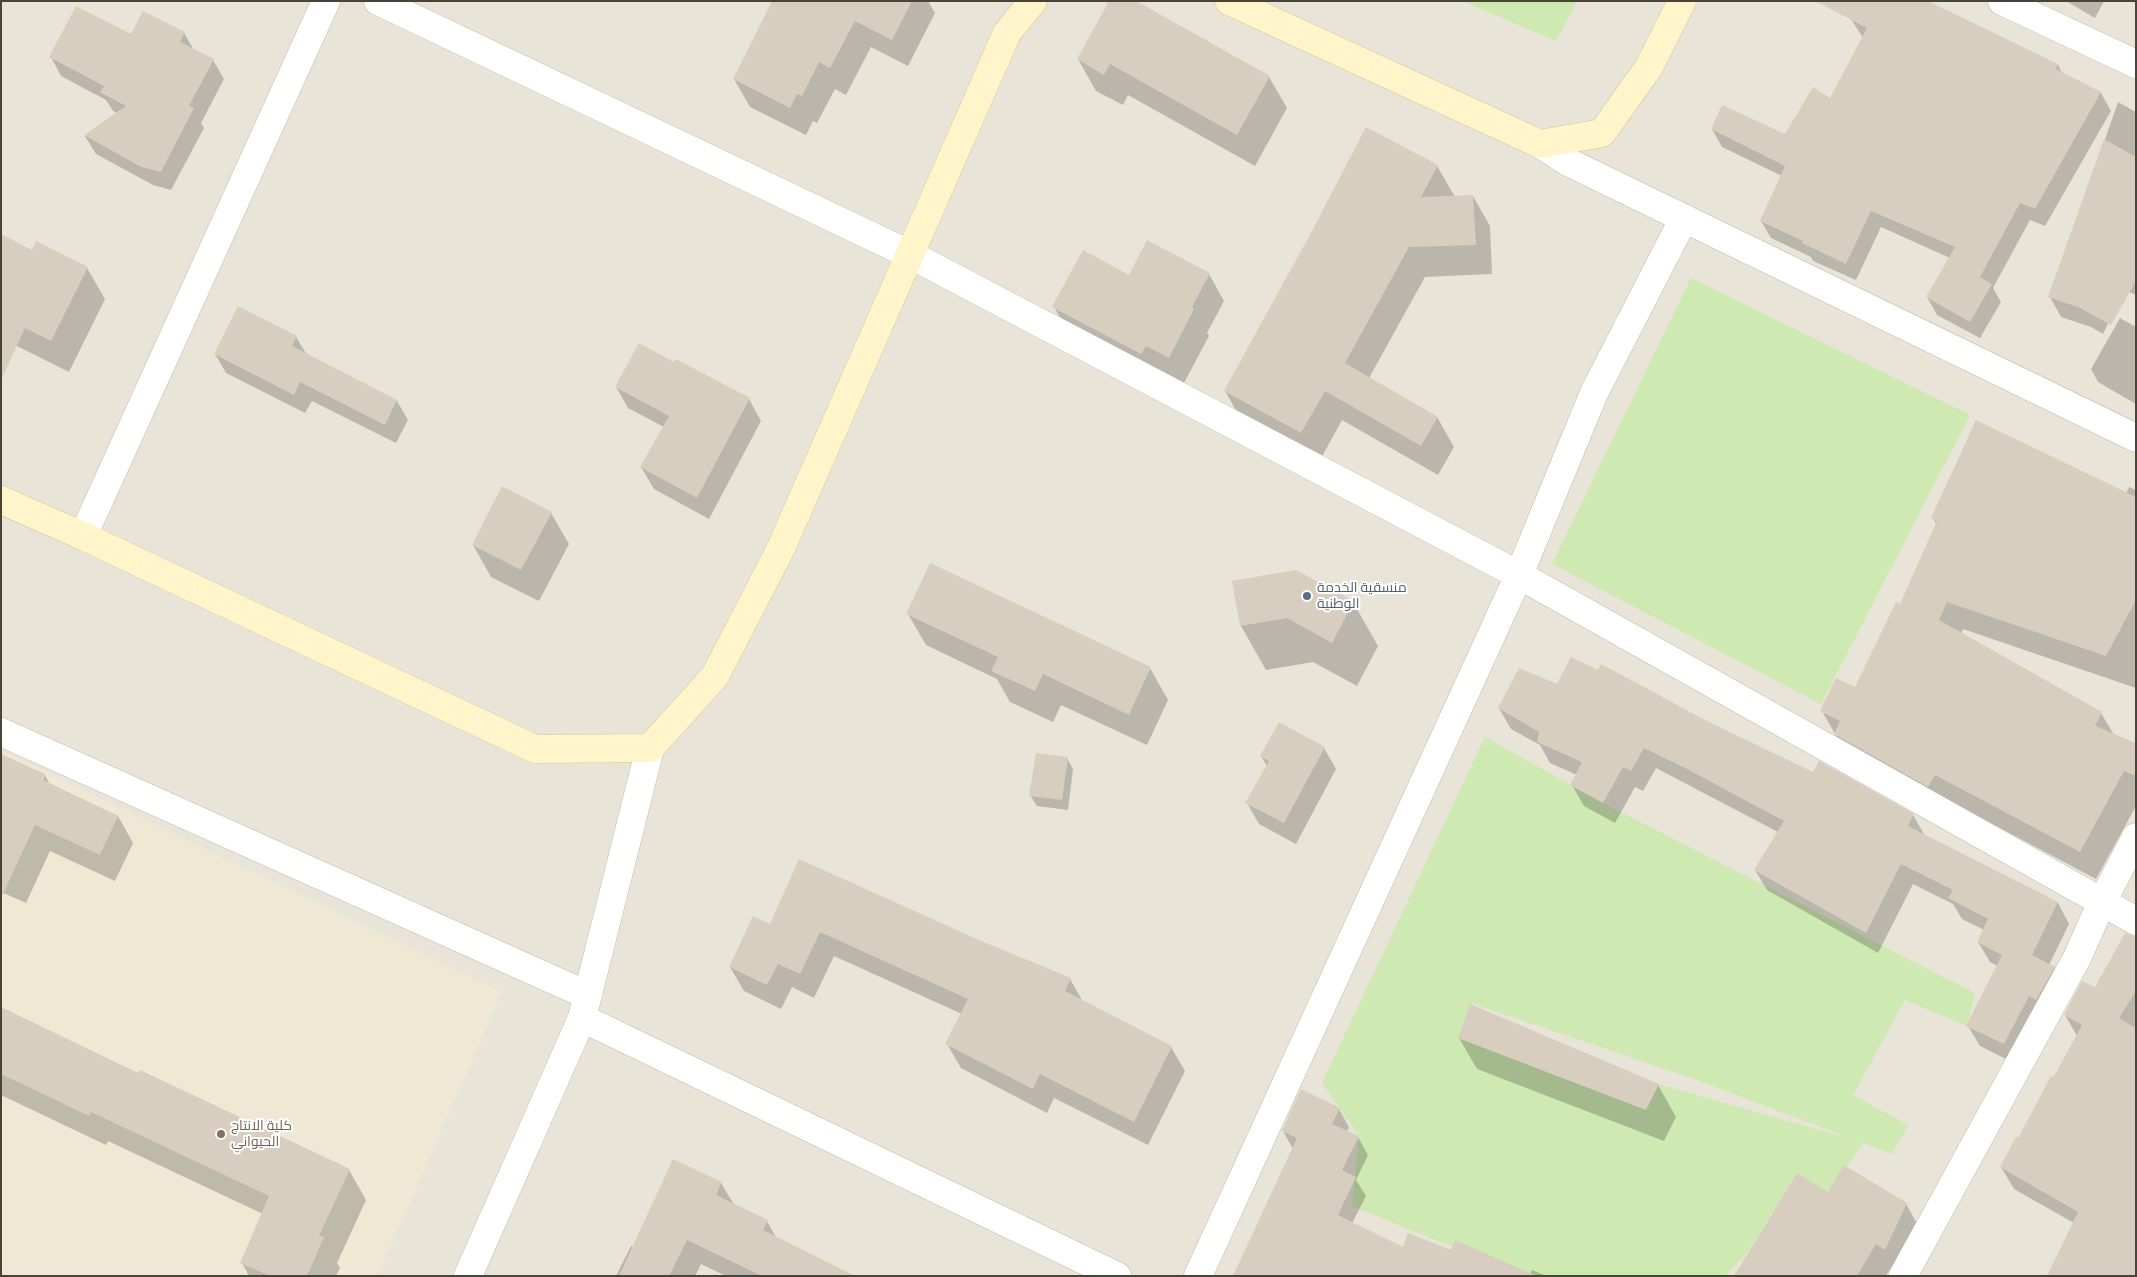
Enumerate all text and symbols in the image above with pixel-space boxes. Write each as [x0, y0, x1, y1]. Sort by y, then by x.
place label: منسقية الخدمة الوطنية [1317, 580, 1407, 612]
marker: منسقية الخدمة الوطنية [1301, 590, 1313, 602]
place label: كلية الانتاج الحيواني [231, 1118, 292, 1150]
marker: كلية الانتاج الحيواني [215, 1128, 227, 1140]

